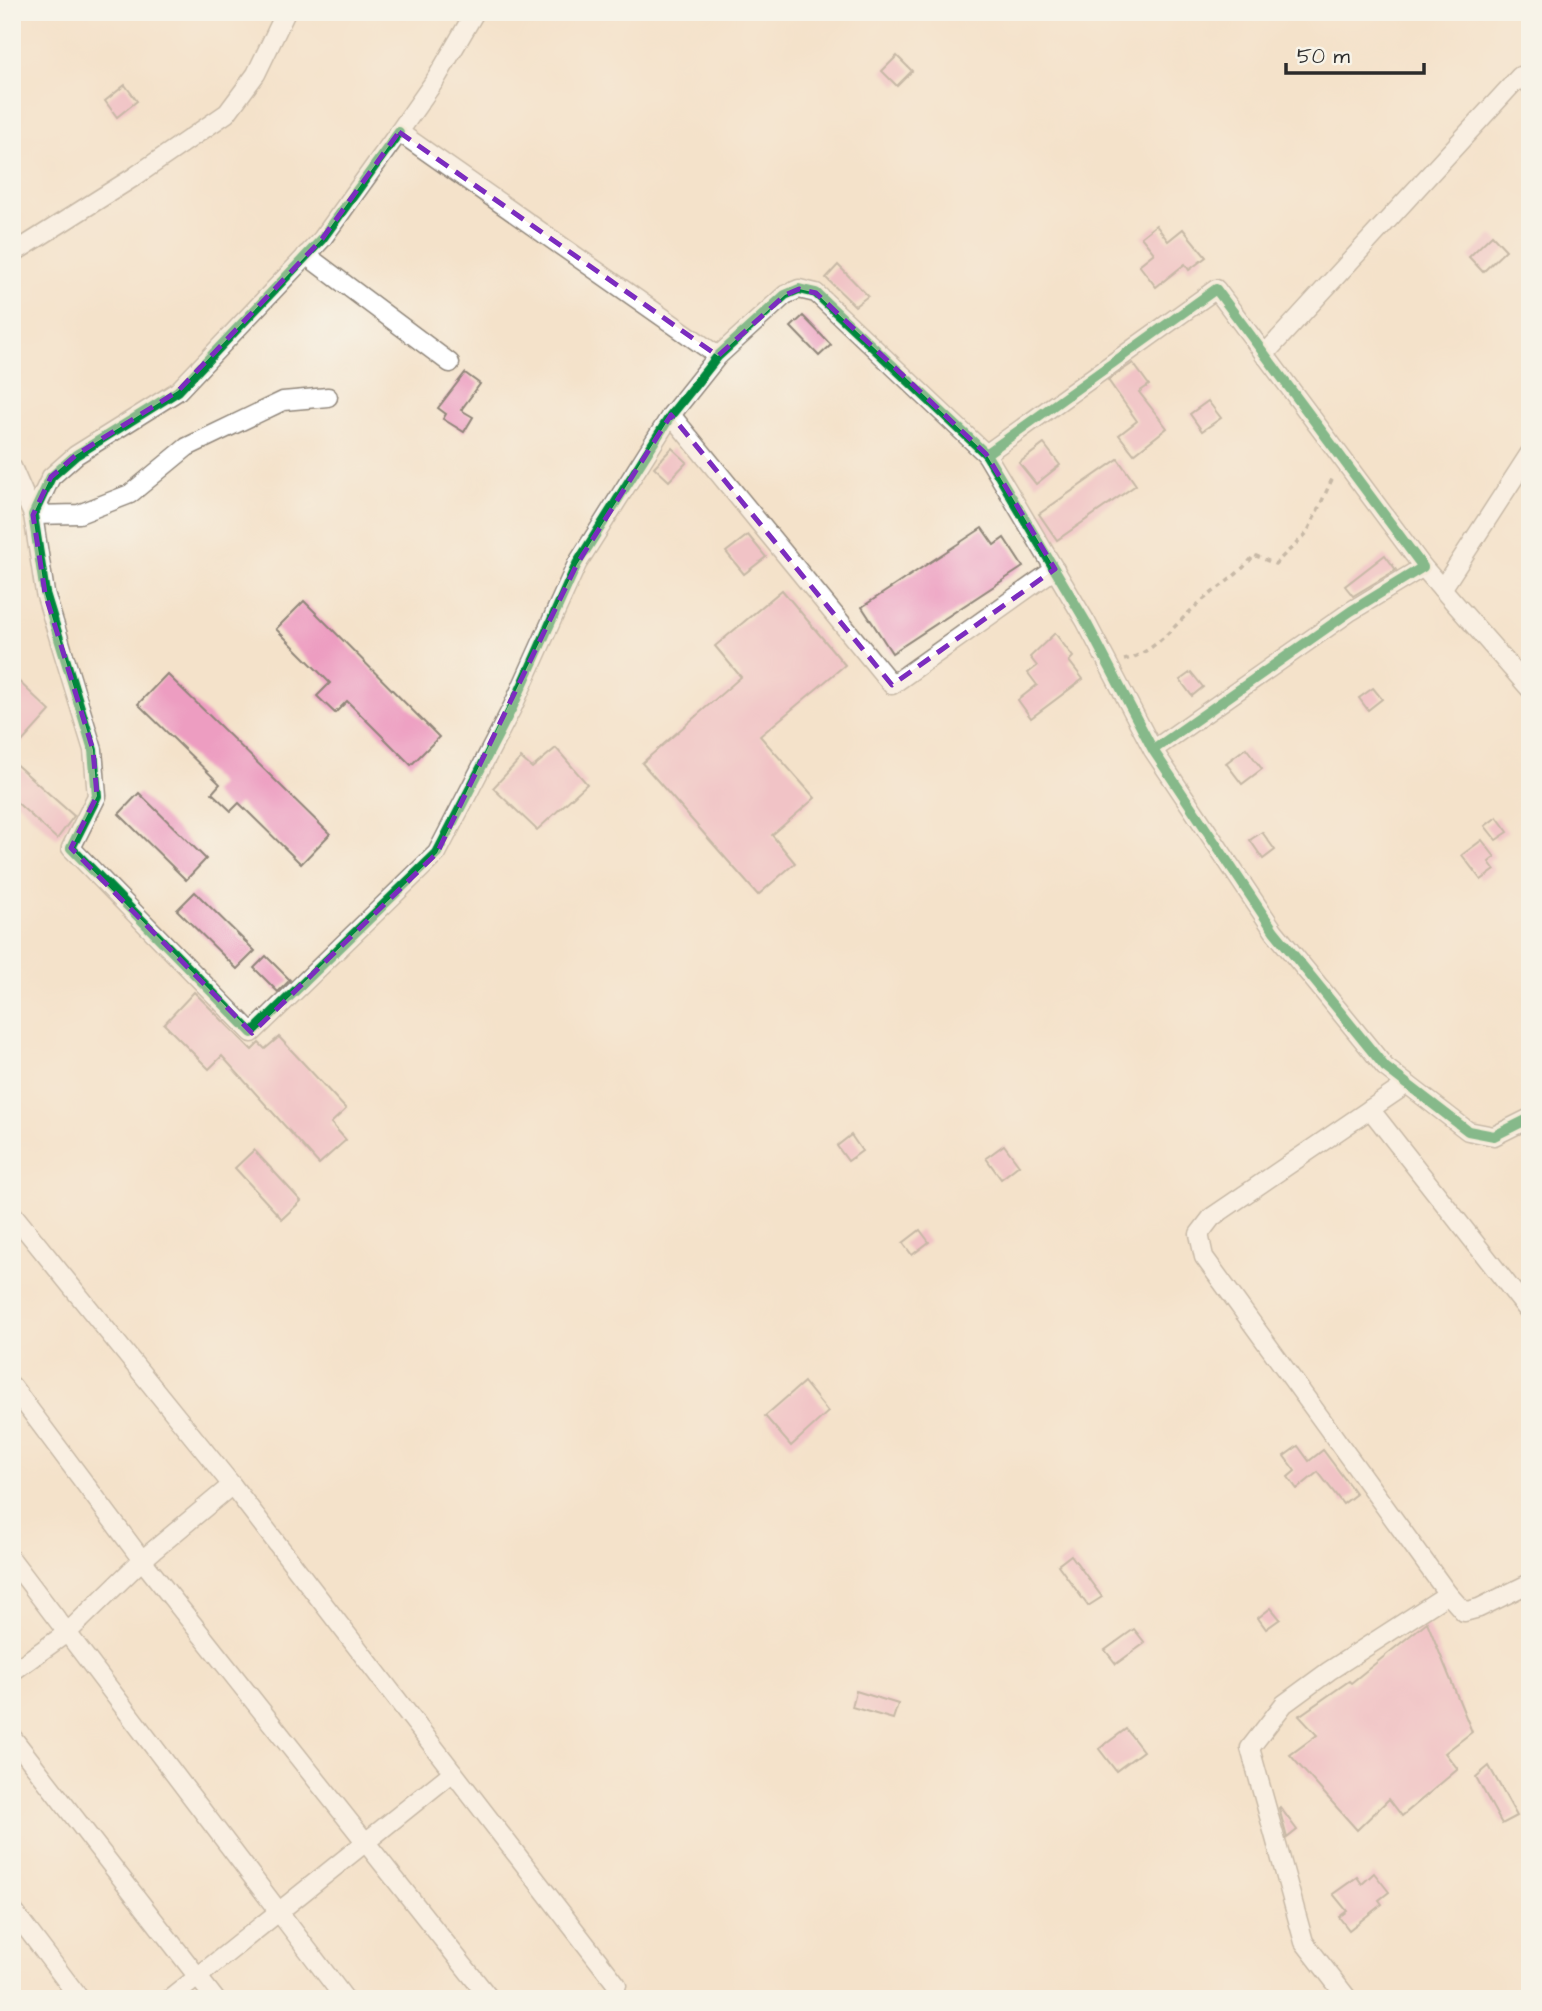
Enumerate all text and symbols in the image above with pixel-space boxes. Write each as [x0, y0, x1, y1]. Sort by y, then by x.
scale bar [1286, 32, 1425, 76]
text: 50 m [1297, 42, 1351, 71]

